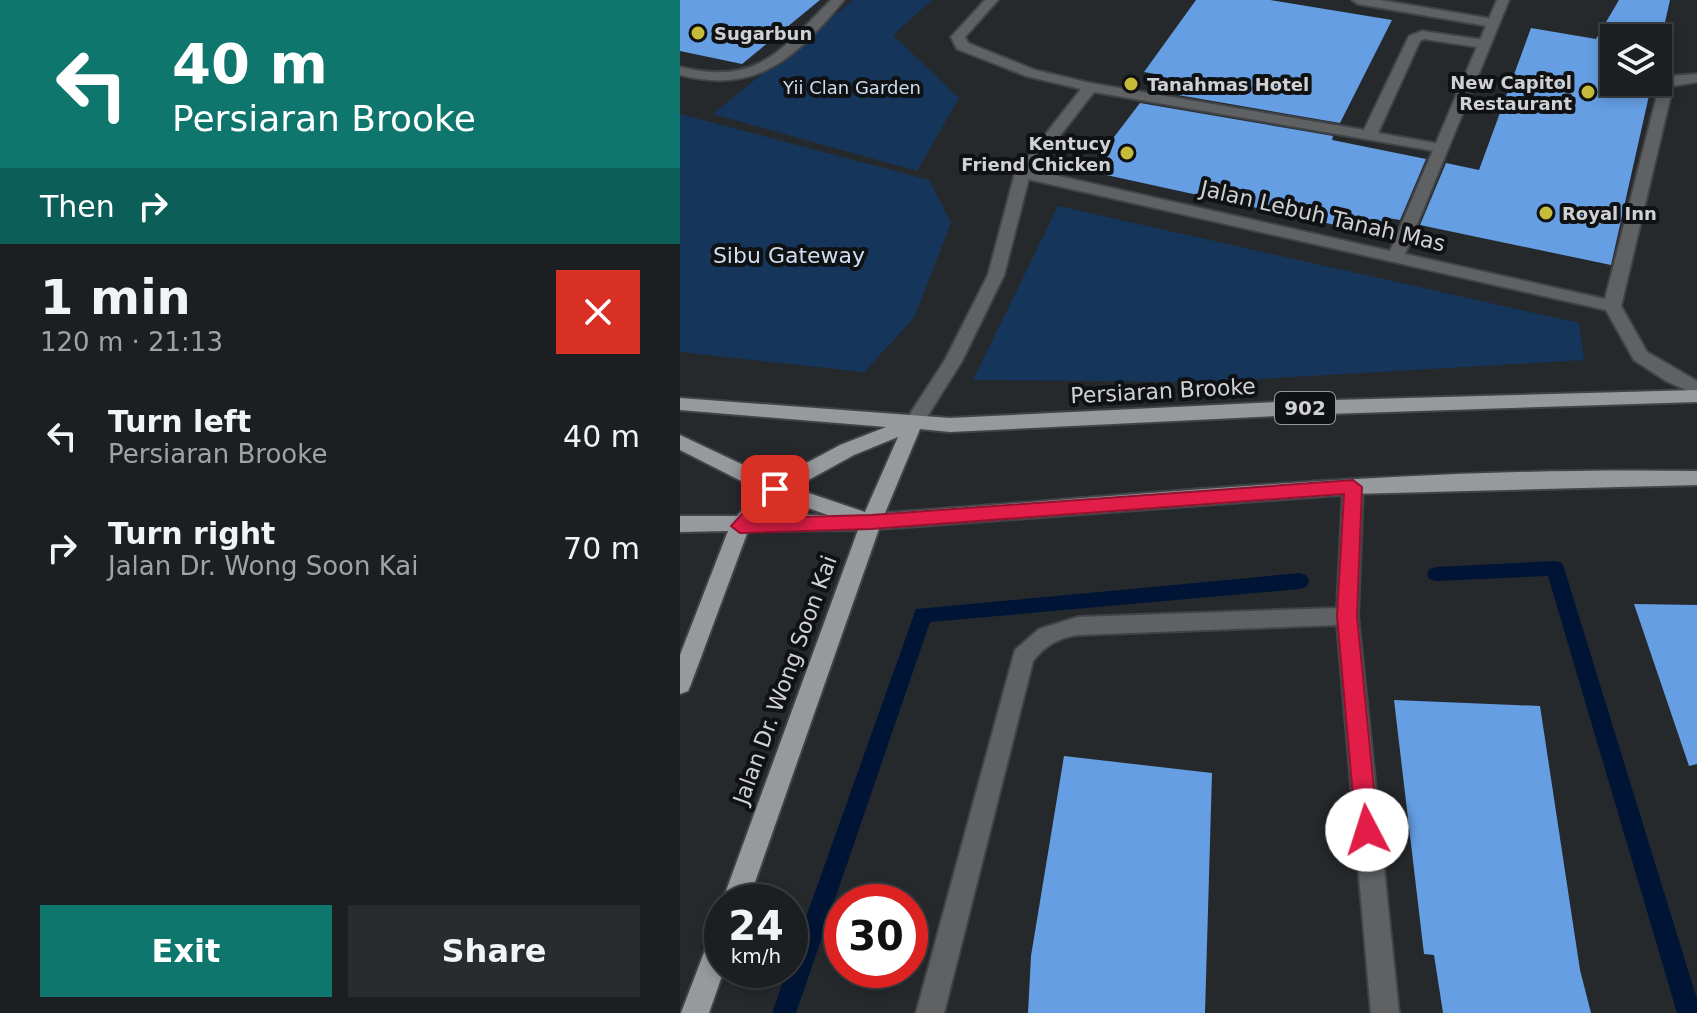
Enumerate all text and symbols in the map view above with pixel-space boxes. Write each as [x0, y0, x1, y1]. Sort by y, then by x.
place label: Sugarbun [714, 23, 812, 44]
marker: Sugarbun [689, 24, 707, 42]
map controls [1600, 24, 1672, 96]
button: layers [1600, 24, 1672, 96]
text: 40 m [172, 31, 328, 96]
icon: left [40, 32, 144, 136]
place label: New Capitol Restaurant [1450, 72, 1572, 114]
place label: Tanahmas Hotel [1147, 74, 1309, 95]
marker: Tanahmas Hotel [1122, 75, 1140, 93]
park label: Yii Clan Garden [782, 77, 921, 98]
marker: New Capitol Restaurant [1579, 83, 1597, 101]
text: Persiaran Brooke [172, 98, 476, 139]
place label: Kentucy Friend Chicken [961, 133, 1111, 175]
marker: Kentucy Friend Chicken [1118, 144, 1136, 162]
street label: Jalan Lebuh Tanah Mas [1196, 175, 1448, 256]
icon: right [131, 184, 175, 228]
text: Then [40, 189, 115, 224]
place label: Royal Inn [1562, 203, 1657, 224]
marker: Royal Inn [1537, 204, 1555, 222]
park label: Sibu Gateway [713, 243, 865, 268]
text: 1 min [40, 269, 191, 325]
button: close [556, 270, 640, 354]
text: 120 m · 21:13 [40, 327, 223, 357]
street label: Persiaran Brooke [1070, 374, 1256, 408]
road number: 902 [1275, 392, 1335, 424]
text: Turn left [108, 404, 251, 439]
icon: left [40, 414, 84, 458]
text: 40 m [563, 419, 640, 454]
text: Persiaran Brooke [108, 439, 327, 469]
pin [741, 455, 809, 523]
icon: arrive [753, 467, 797, 511]
text: Turn right [108, 516, 275, 551]
icon: right [40, 526, 84, 570]
text: 70 m [563, 531, 640, 566]
text: Jalan Dr. Wong Soon Kai [108, 551, 419, 581]
street label: Jalan Dr. Wong Soon Kai [728, 552, 842, 810]
position arrow [1325, 788, 1409, 872]
speed limit sign: 30 [824, 884, 928, 988]
text: 24 [728, 903, 784, 949]
button: Exit [40, 905, 332, 997]
button: Share [348, 905, 640, 997]
text: km/h [731, 944, 781, 968]

